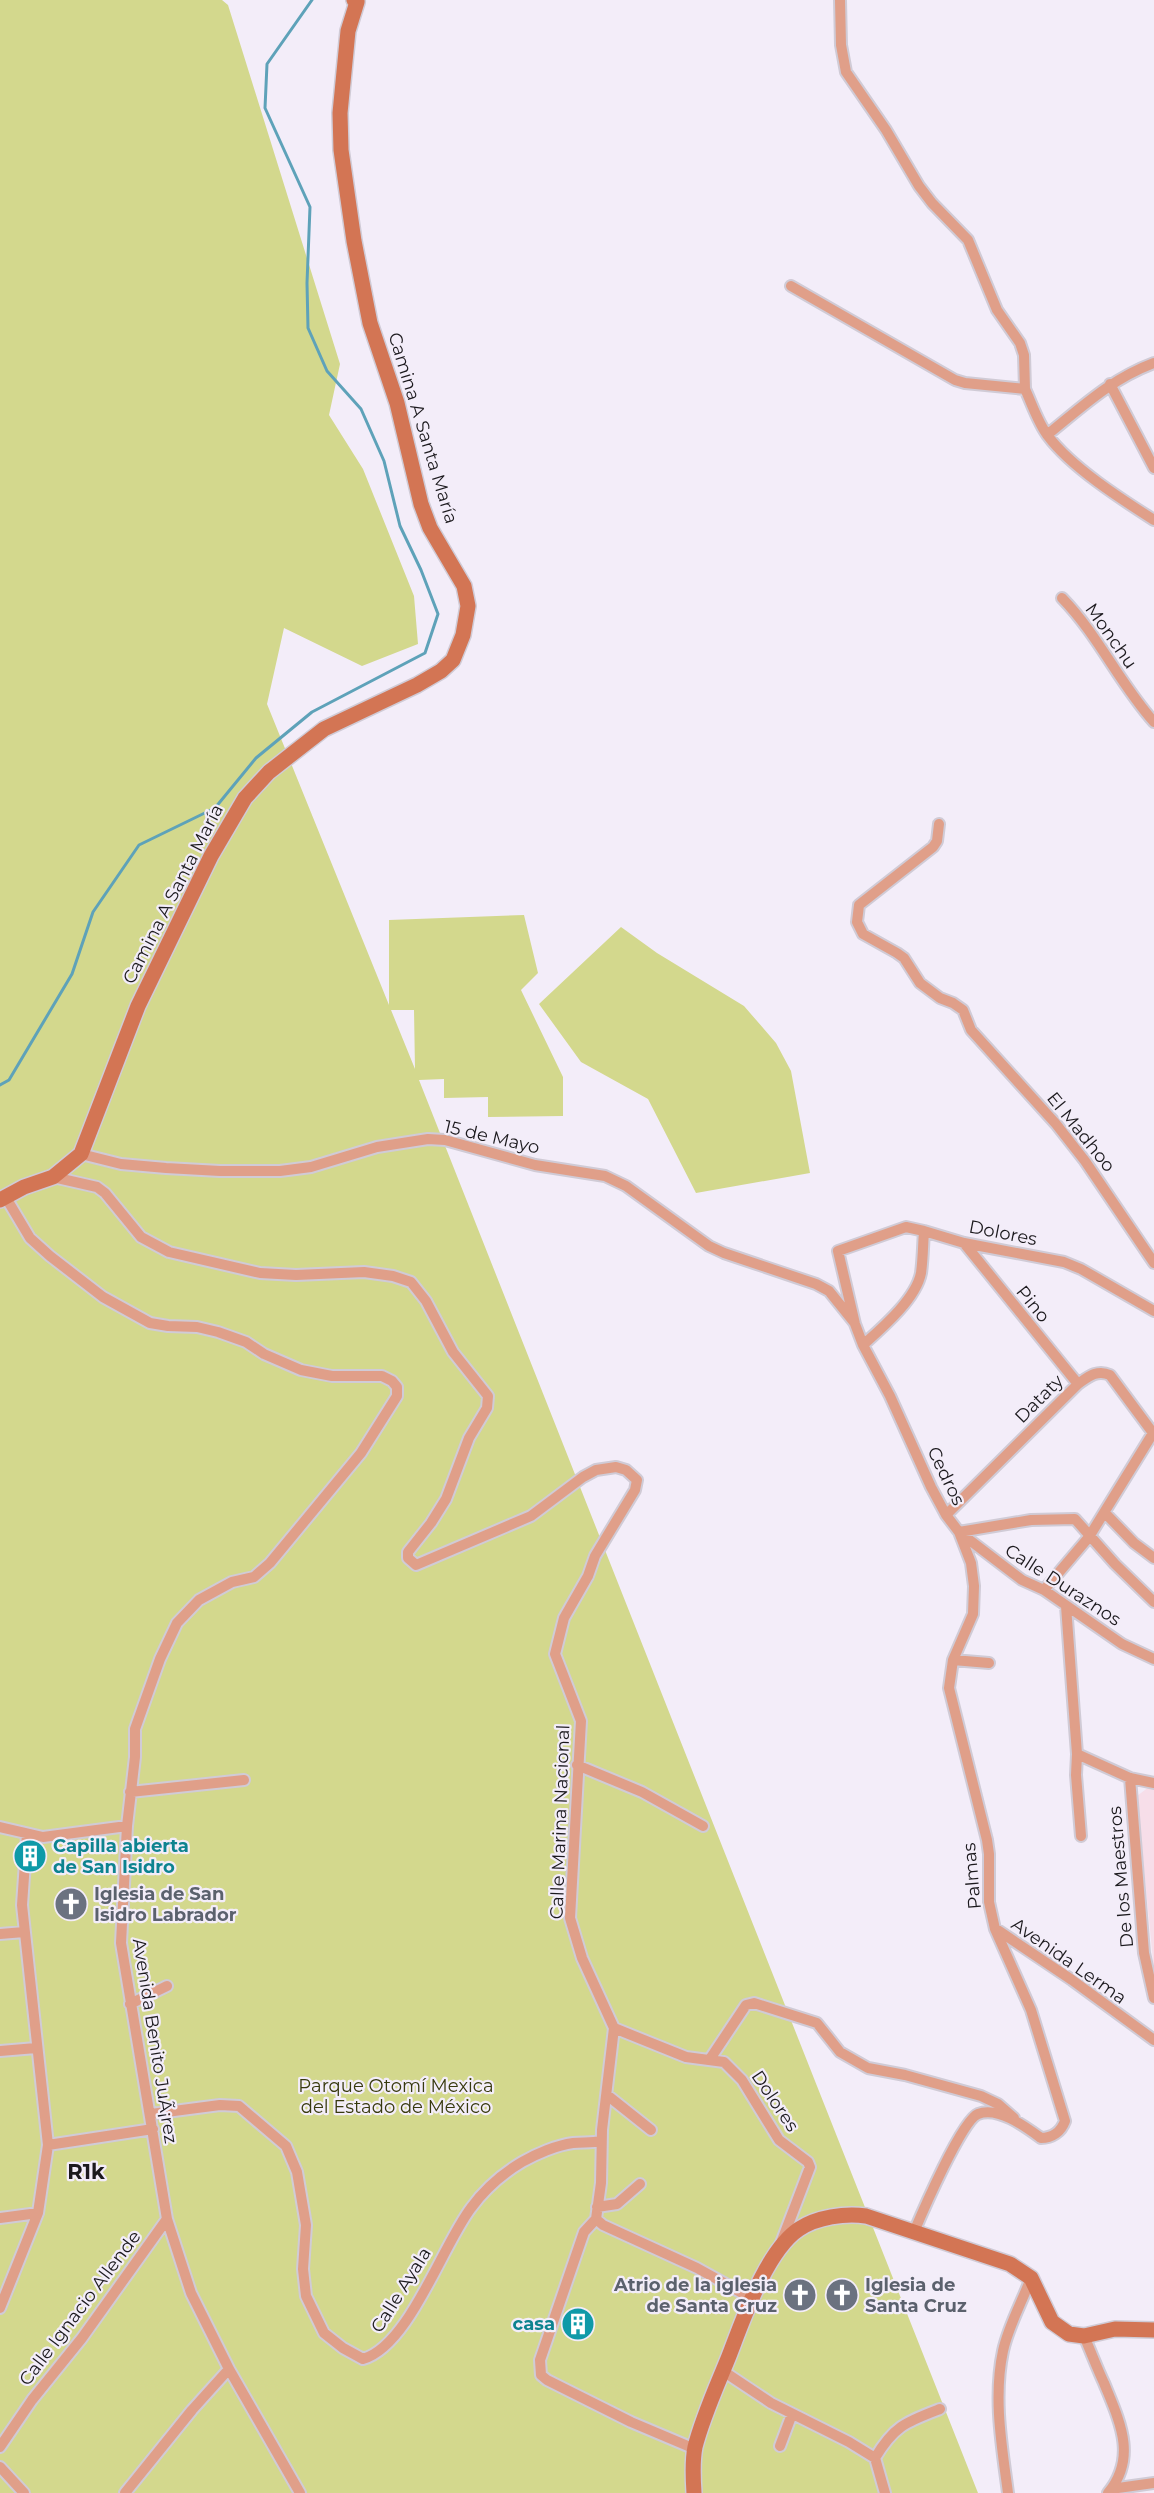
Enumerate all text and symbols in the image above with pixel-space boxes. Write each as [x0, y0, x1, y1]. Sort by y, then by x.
street label: Camina A Santa María [383, 330, 463, 526]
street label: Monchu [1081, 599, 1141, 673]
street label: Camina A Santa María [118, 800, 228, 988]
street label: El Madhoo [1042, 1088, 1120, 1176]
street label: 15 de Mayo [442, 1115, 542, 1159]
street label: Dolores [967, 1216, 1039, 1250]
street label: Pino [1011, 1281, 1055, 1327]
street label: Dataty [1010, 1370, 1068, 1428]
street label: Cedros [922, 1443, 970, 1509]
street label: Calle Duraznos [1001, 1539, 1125, 1631]
street label: Calle Marina Nacional [546, 1724, 574, 1920]
street label: De los Maestros [1104, 1805, 1138, 1949]
place label: Capilla abierta de San Isidro [53, 1835, 189, 1878]
building icon: Capilla abierta de San Isidro [12, 1838, 48, 1874]
street label: Palmas [958, 1842, 986, 1910]
place label: Iglesia de San Isidro Labrador [94, 1883, 237, 1926]
church icon: Iglesia de San Isidro Labrador [53, 1886, 89, 1922]
street label: Avenida Lerma [1007, 1913, 1131, 2009]
street label: Avenida Benito JuÃ¡rez [128, 1937, 182, 2145]
street label: Dolores [747, 2066, 804, 2136]
park label: Parque Otomí Mexica del Estado de México [298, 2075, 494, 2118]
district label: R1k [67, 2159, 105, 2184]
street label: Calle Ignacio Allende [14, 2226, 146, 2390]
street label: Calle Ayala [366, 2243, 436, 2337]
place label: Atrio de la iglesia de Santa Cruz [613, 2274, 777, 2317]
place label: Iglesia de Santa Cruz [865, 2274, 967, 2317]
church icon: Atrio de la iglesia de Santa Cruz [782, 2277, 818, 2313]
church icon: Iglesia de Santa Cruz [824, 2277, 860, 2313]
building icon: casa [560, 2306, 596, 2342]
place label: casa [513, 2313, 555, 2335]

